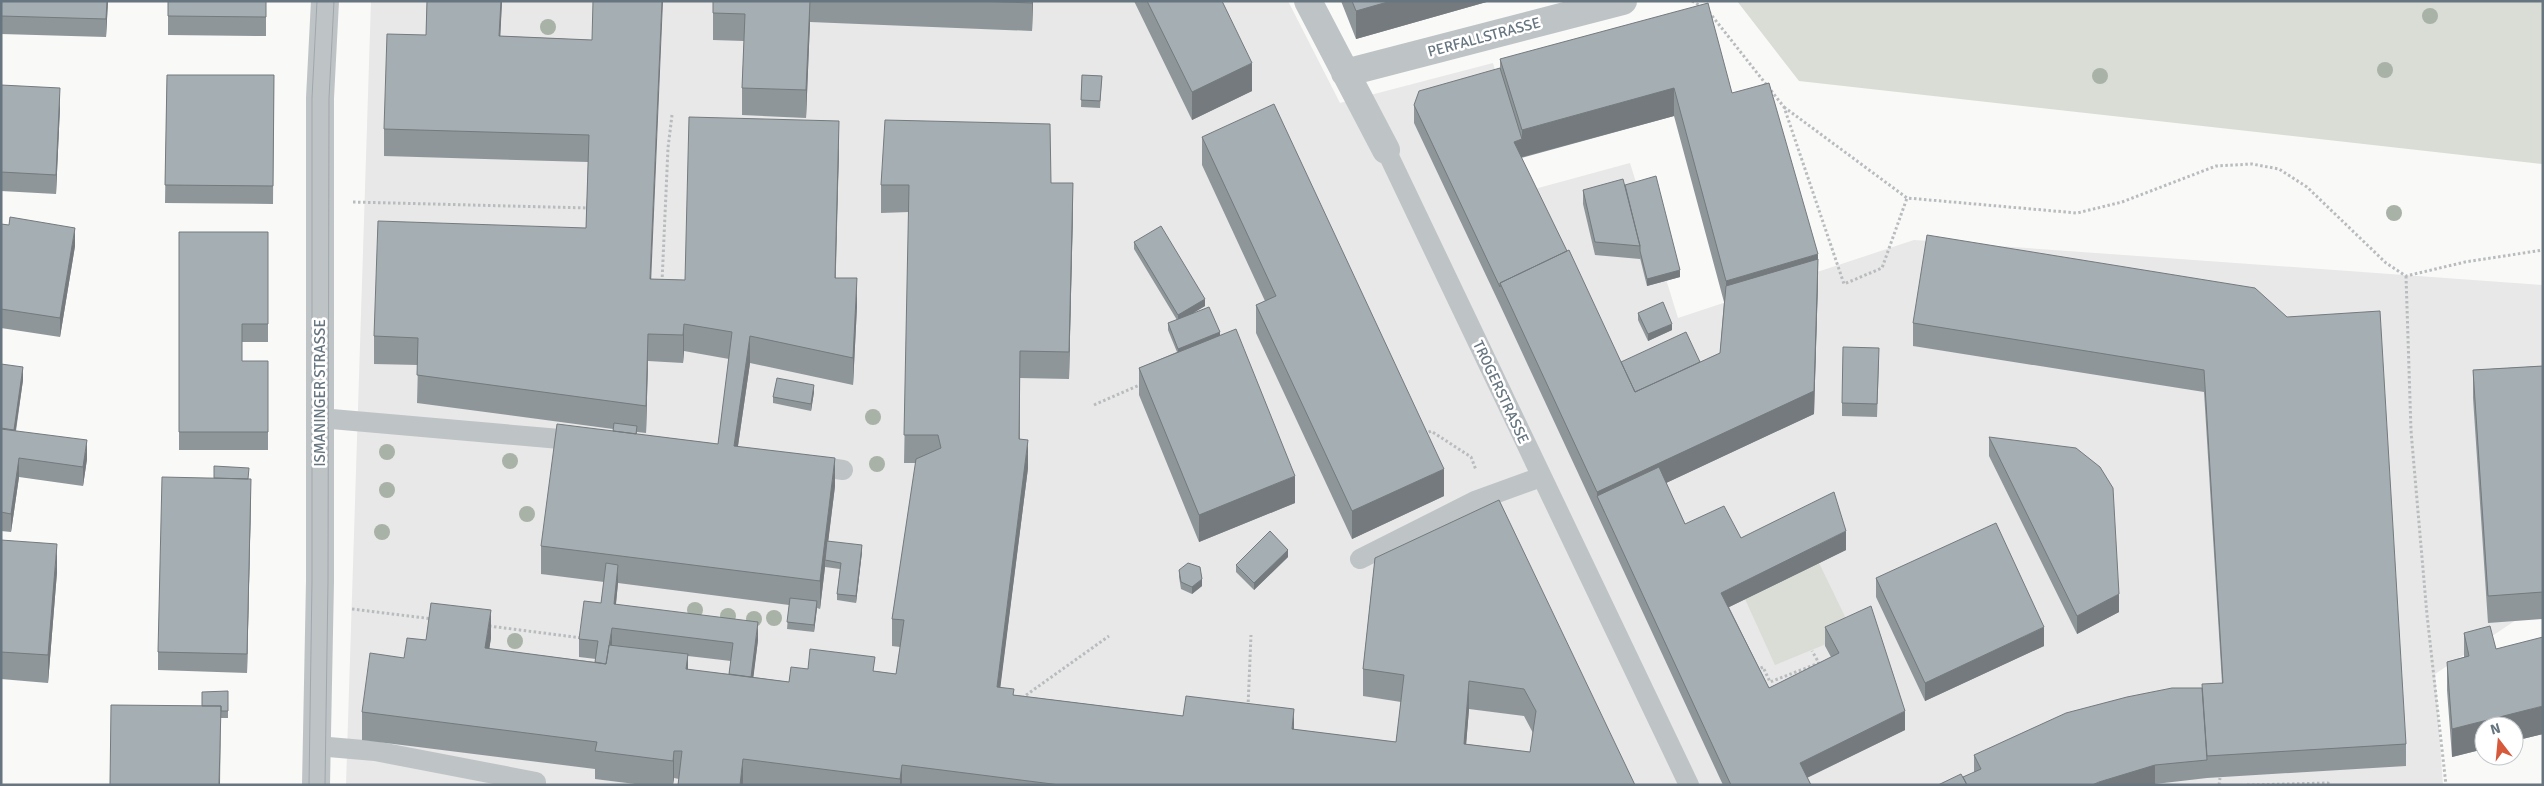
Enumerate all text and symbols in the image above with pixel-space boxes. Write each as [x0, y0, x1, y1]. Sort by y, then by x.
street label: PERFALLSTRASSE [1426, 13, 1542, 61]
street label: ISMANINGER STRASSE [311, 319, 329, 467]
street label: TROGERSTRASSE [1469, 338, 1533, 446]
north arrow [2474, 716, 2524, 766]
text: N [2489, 719, 2503, 738]

